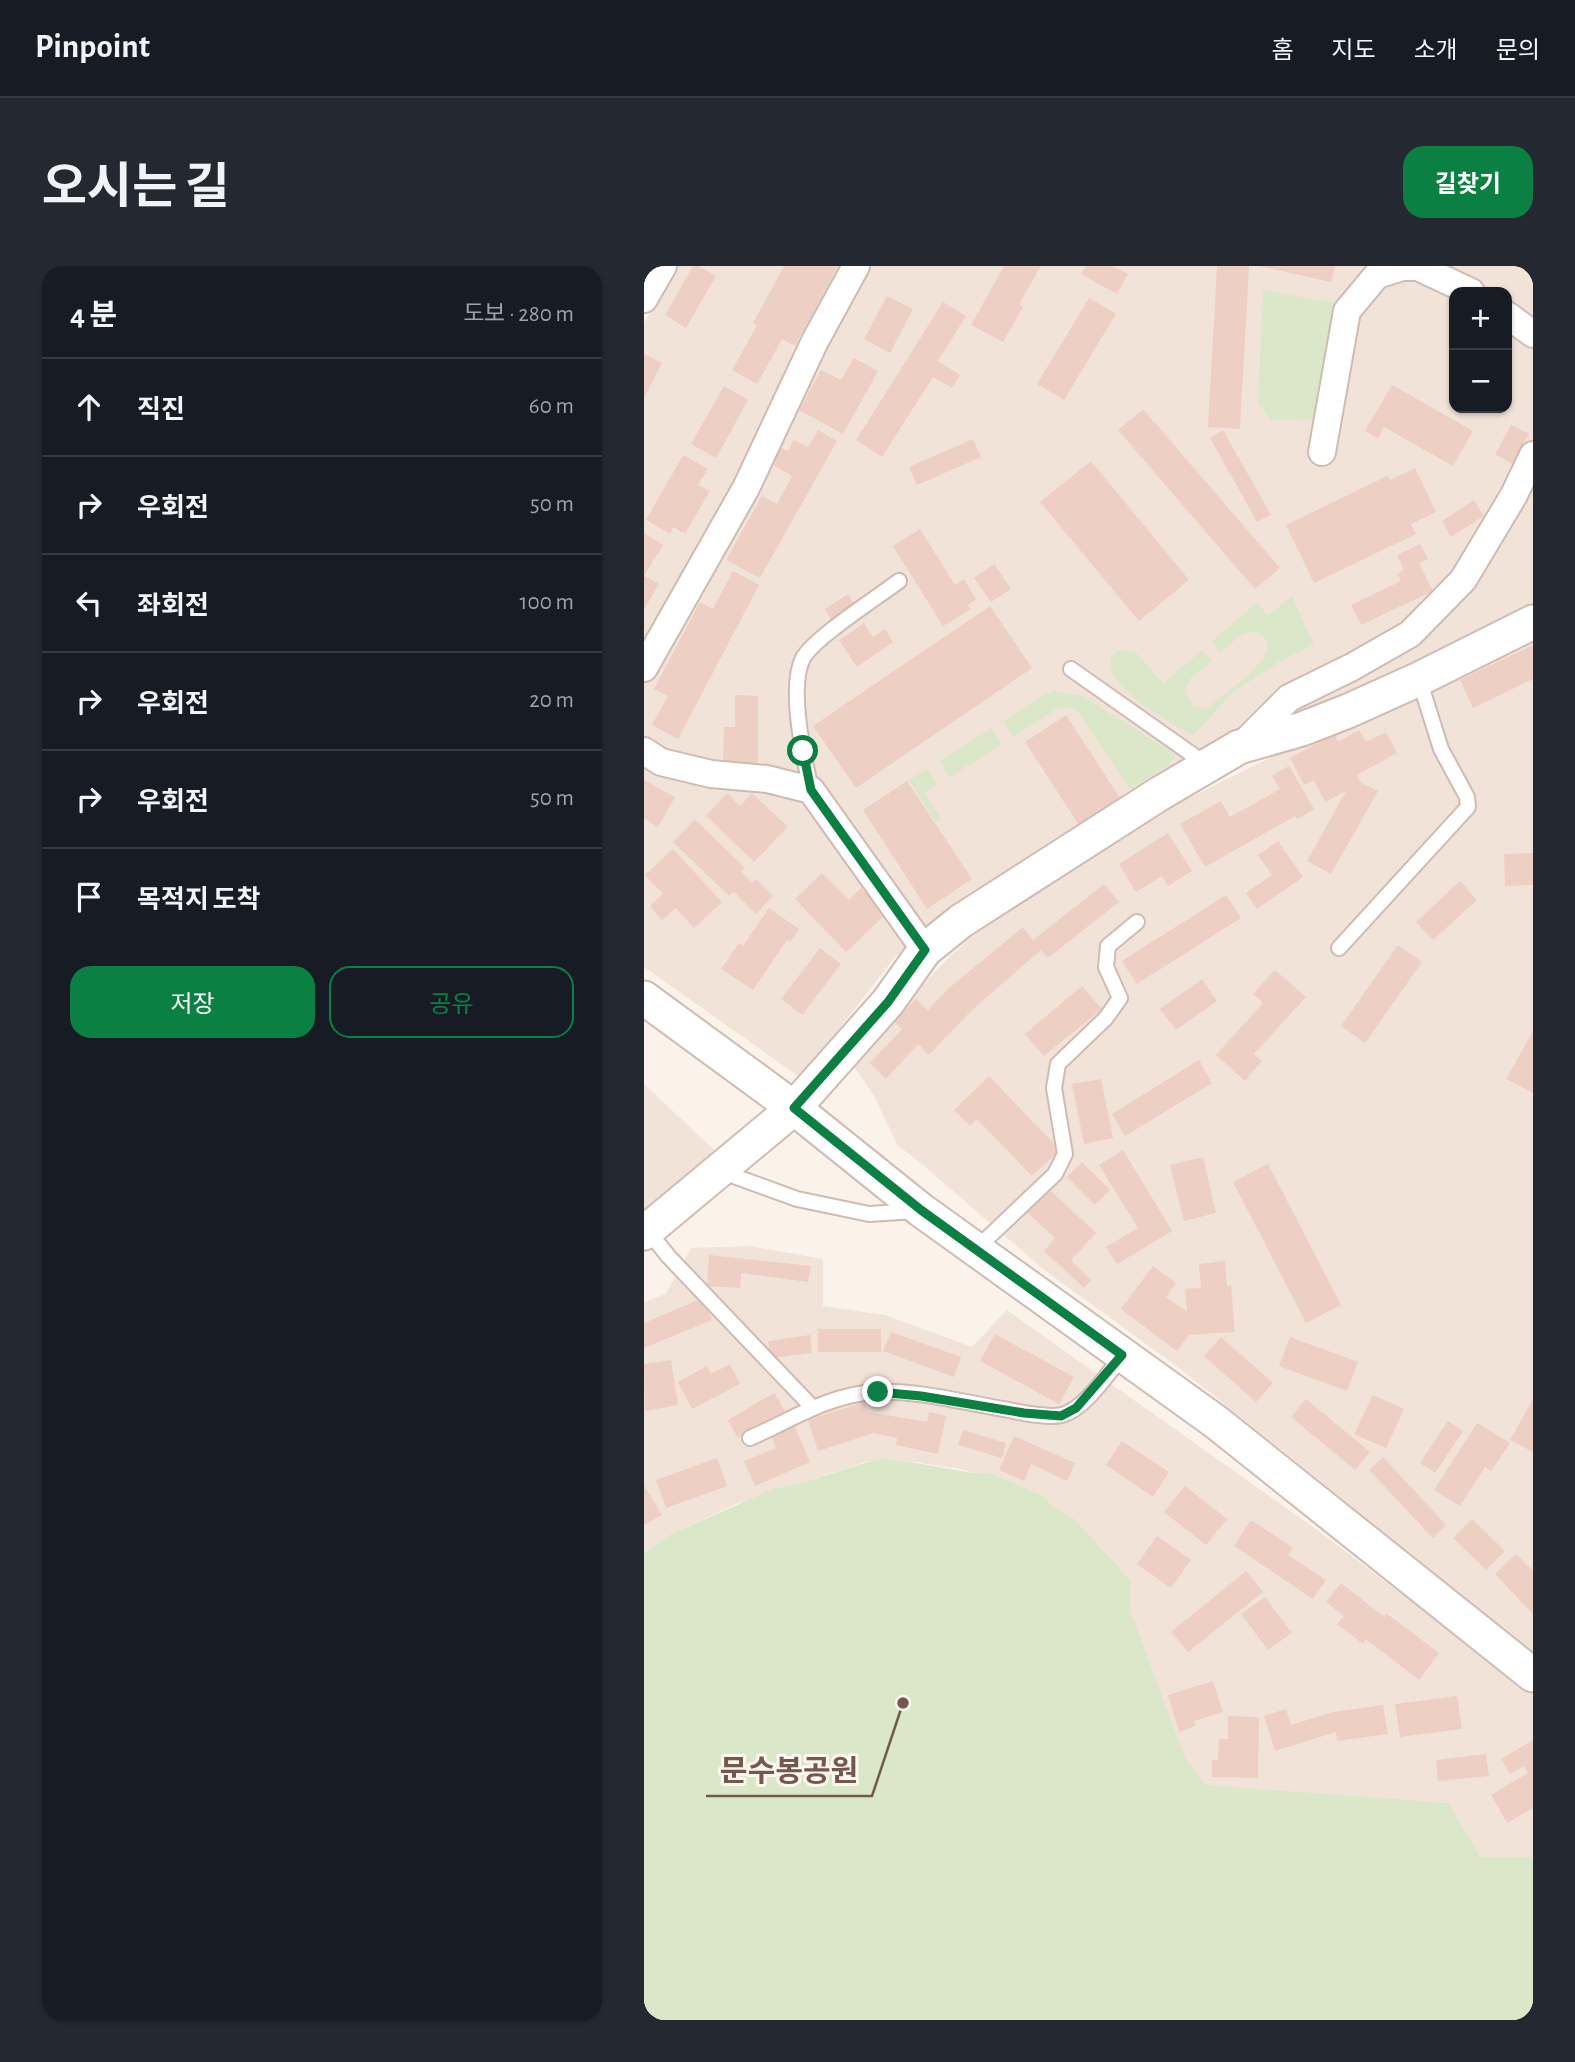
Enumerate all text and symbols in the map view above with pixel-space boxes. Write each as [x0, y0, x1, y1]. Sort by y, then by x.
text: Pinpoint [35, 31, 150, 64]
text: 홈 [1271, 39, 1293, 63]
text: 지도 [1331, 39, 1376, 63]
text: 소개 [1414, 39, 1458, 63]
text: 문의 [1496, 39, 1540, 63]
button: 길찾기 [1403, 146, 1533, 218]
text: 오시는 길 [42, 164, 230, 213]
map controls [1449, 287, 1512, 413]
button: + [1449, 287, 1512, 350]
text: 4 분 [70, 301, 117, 331]
text: 도보 · 280 m [463, 303, 574, 326]
button: − [1449, 350, 1512, 413]
icon: ahead [70, 388, 108, 426]
text: 60 m [529, 395, 574, 418]
text: 직진 [137, 397, 185, 423]
icon: right [70, 486, 108, 524]
text: 50 m [530, 493, 574, 516]
text: 우회전 [137, 495, 209, 521]
icon: left [70, 584, 108, 622]
text: 100 m [520, 591, 574, 614]
text: 좌회전 [137, 593, 209, 619]
icon: right [70, 682, 108, 720]
text: 20 m [529, 689, 574, 712]
text: 우회전 [137, 691, 209, 717]
route start [787, 735, 818, 766]
icon: right [70, 780, 108, 818]
text: 50 m [530, 787, 574, 810]
text: 우회전 [137, 789, 209, 815]
icon: arrive [70, 878, 108, 916]
text: 목적지 도착 [137, 887, 261, 913]
button: 저장 [70, 966, 315, 1038]
button: 공유 [329, 966, 574, 1038]
route end [862, 1376, 893, 1407]
callout: 문수봉공원 [706, 1745, 872, 1796]
text: 문수봉공원 [720, 1755, 858, 1787]

